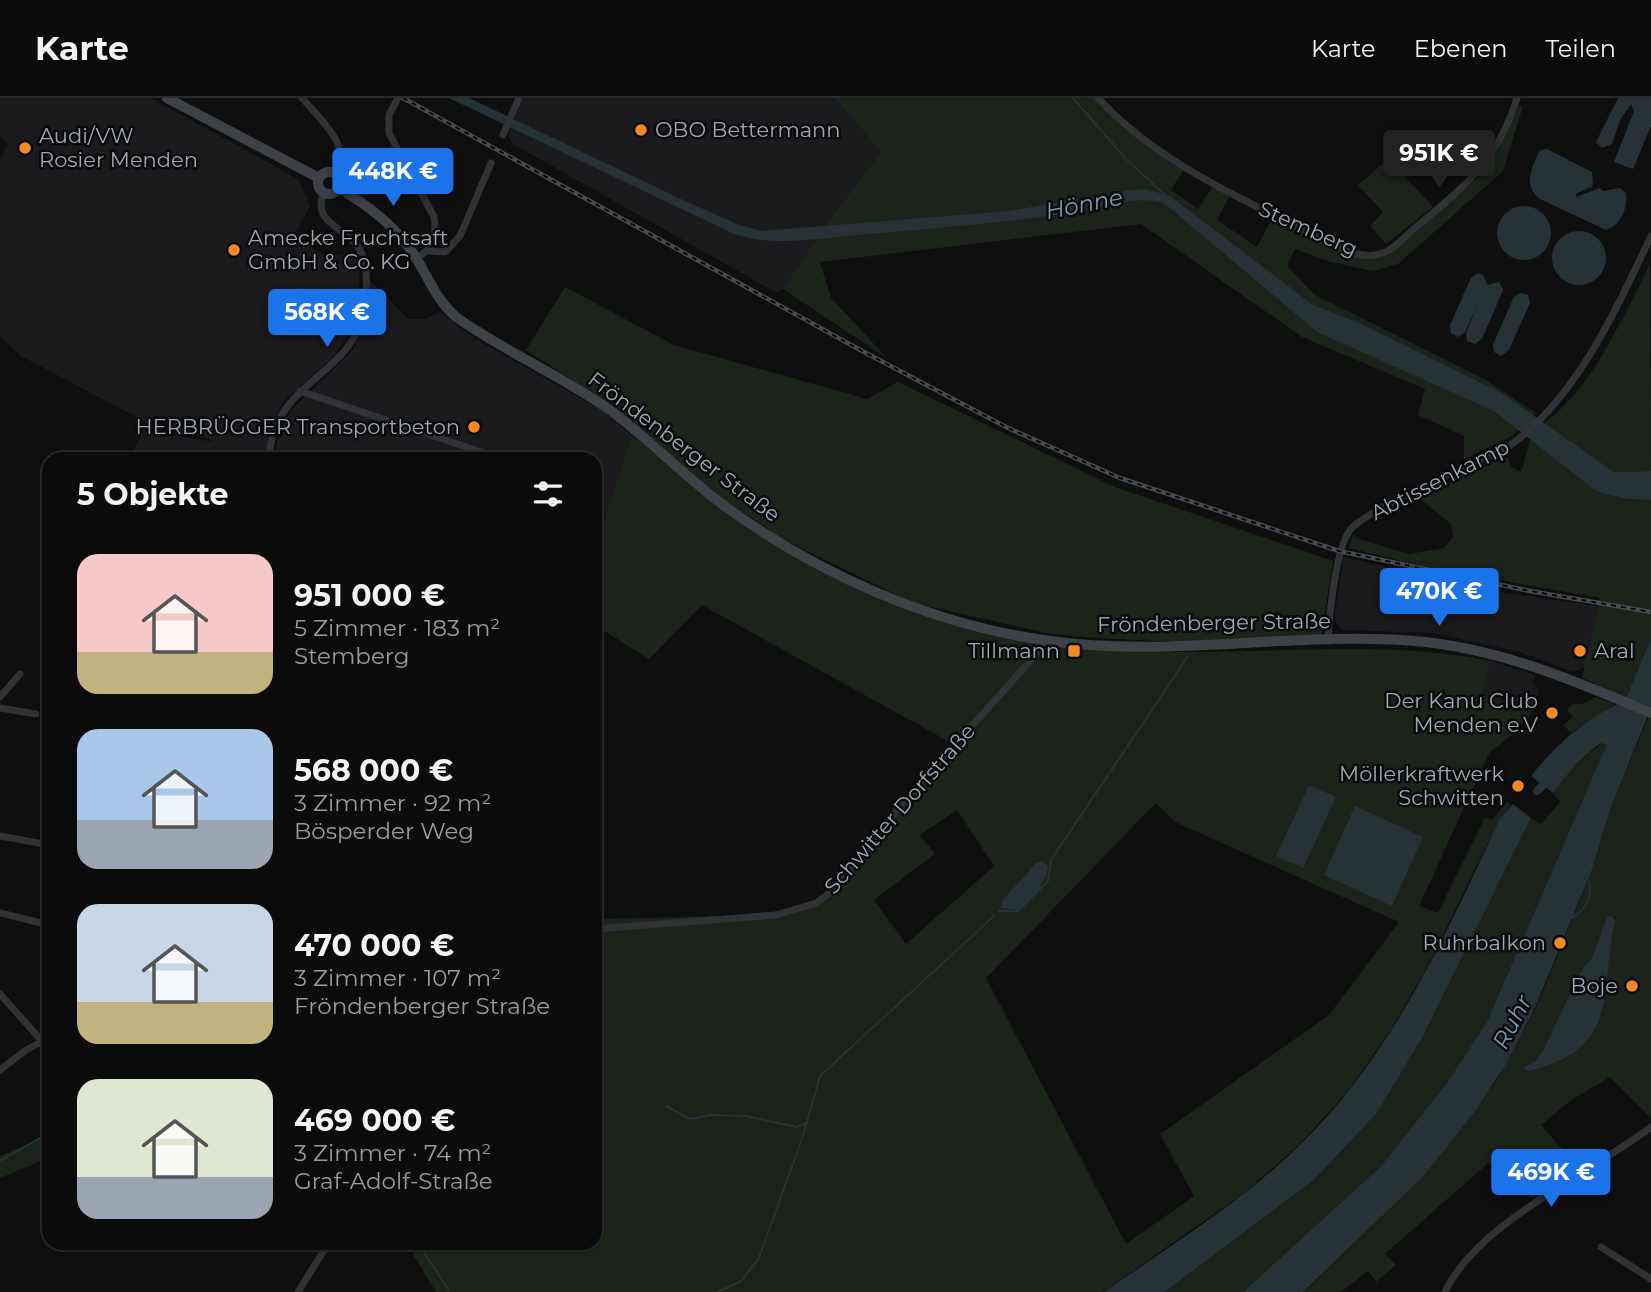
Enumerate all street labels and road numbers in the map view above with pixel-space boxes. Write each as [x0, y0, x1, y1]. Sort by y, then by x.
street label: Stemberg [1255, 196, 1361, 261]
street label: Fröndenberger Straße [583, 366, 785, 527]
street label: Abtissenkamp [1366, 434, 1513, 525]
street label: Fröndenberger Straße [1097, 608, 1331, 637]
street label: Schwitter Dorfstraße [819, 719, 980, 899]

